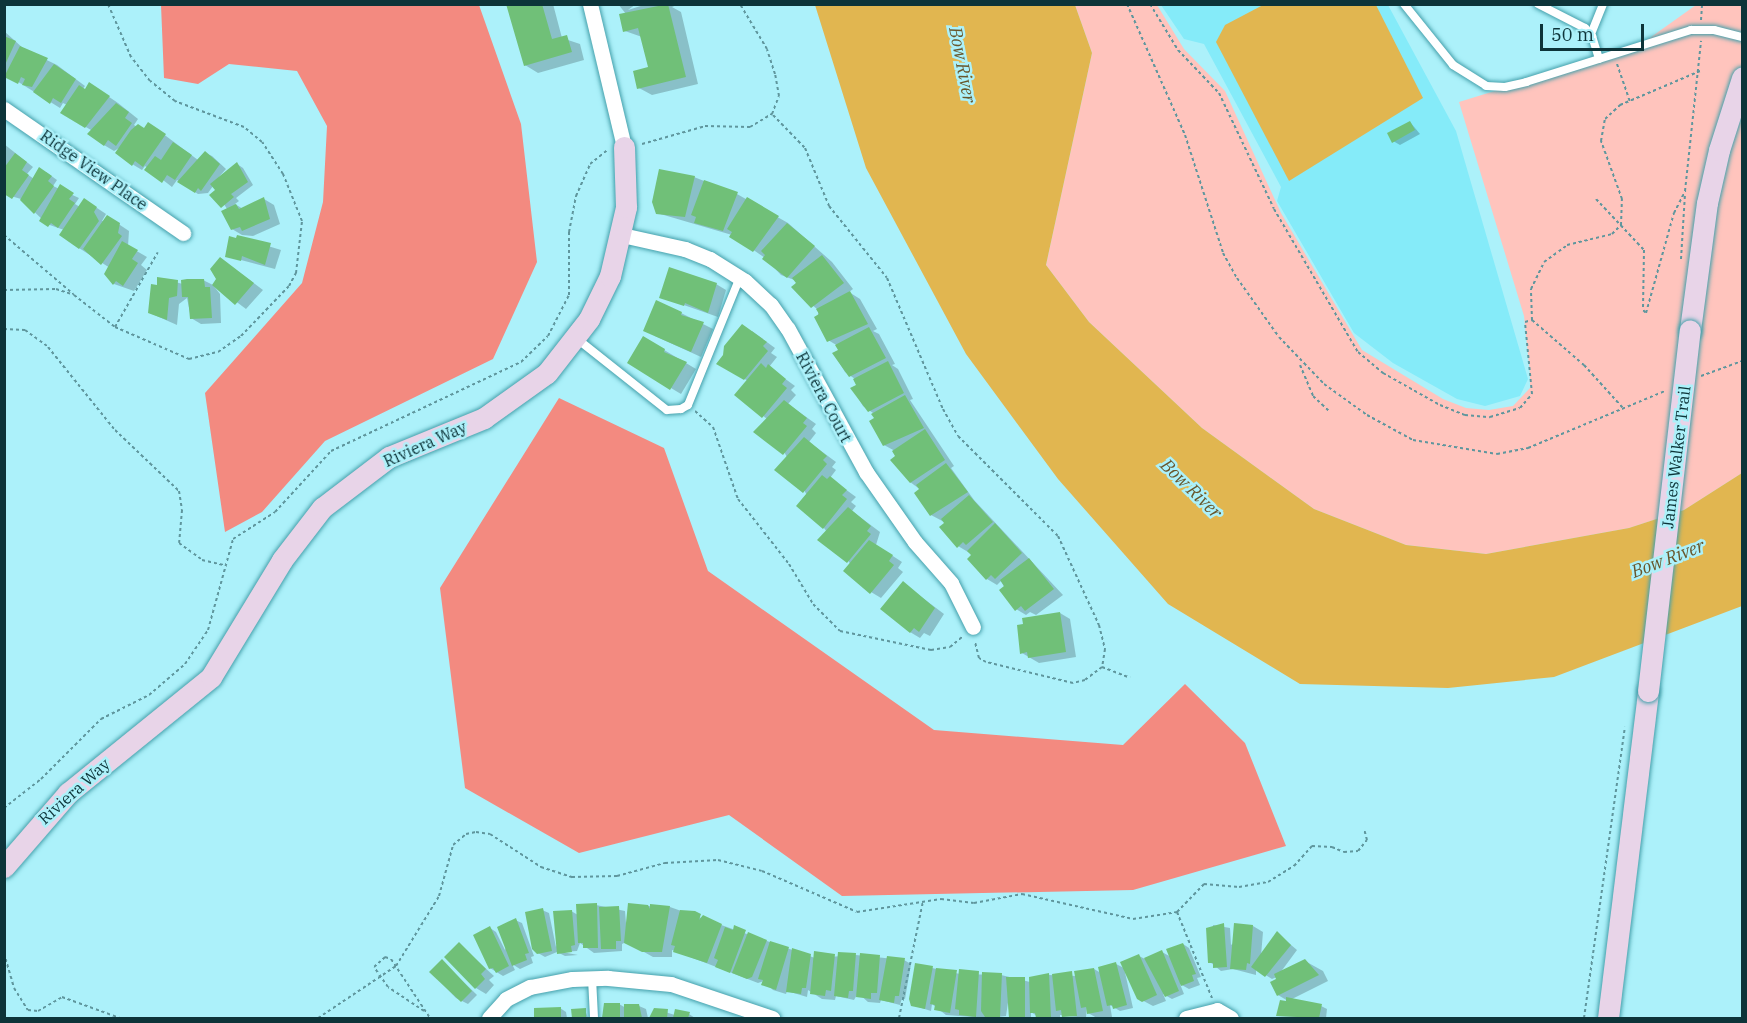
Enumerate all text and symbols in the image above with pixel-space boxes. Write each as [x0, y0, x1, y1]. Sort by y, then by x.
scale bar [1543, 12, 1646, 50]
text: 50 m [1551, 23, 1594, 46]
water label: Bow River [944, 25, 980, 105]
street label: Ridge View Place [37, 126, 151, 214]
street label: Riviera Court [792, 349, 856, 445]
street label: James Walker Trail [1658, 385, 1694, 529]
street label: Riviera Way [380, 417, 470, 471]
water label: Bow River [1156, 455, 1226, 523]
water label: Bow River [1628, 535, 1708, 583]
street label: Riviera Way [34, 754, 114, 828]

